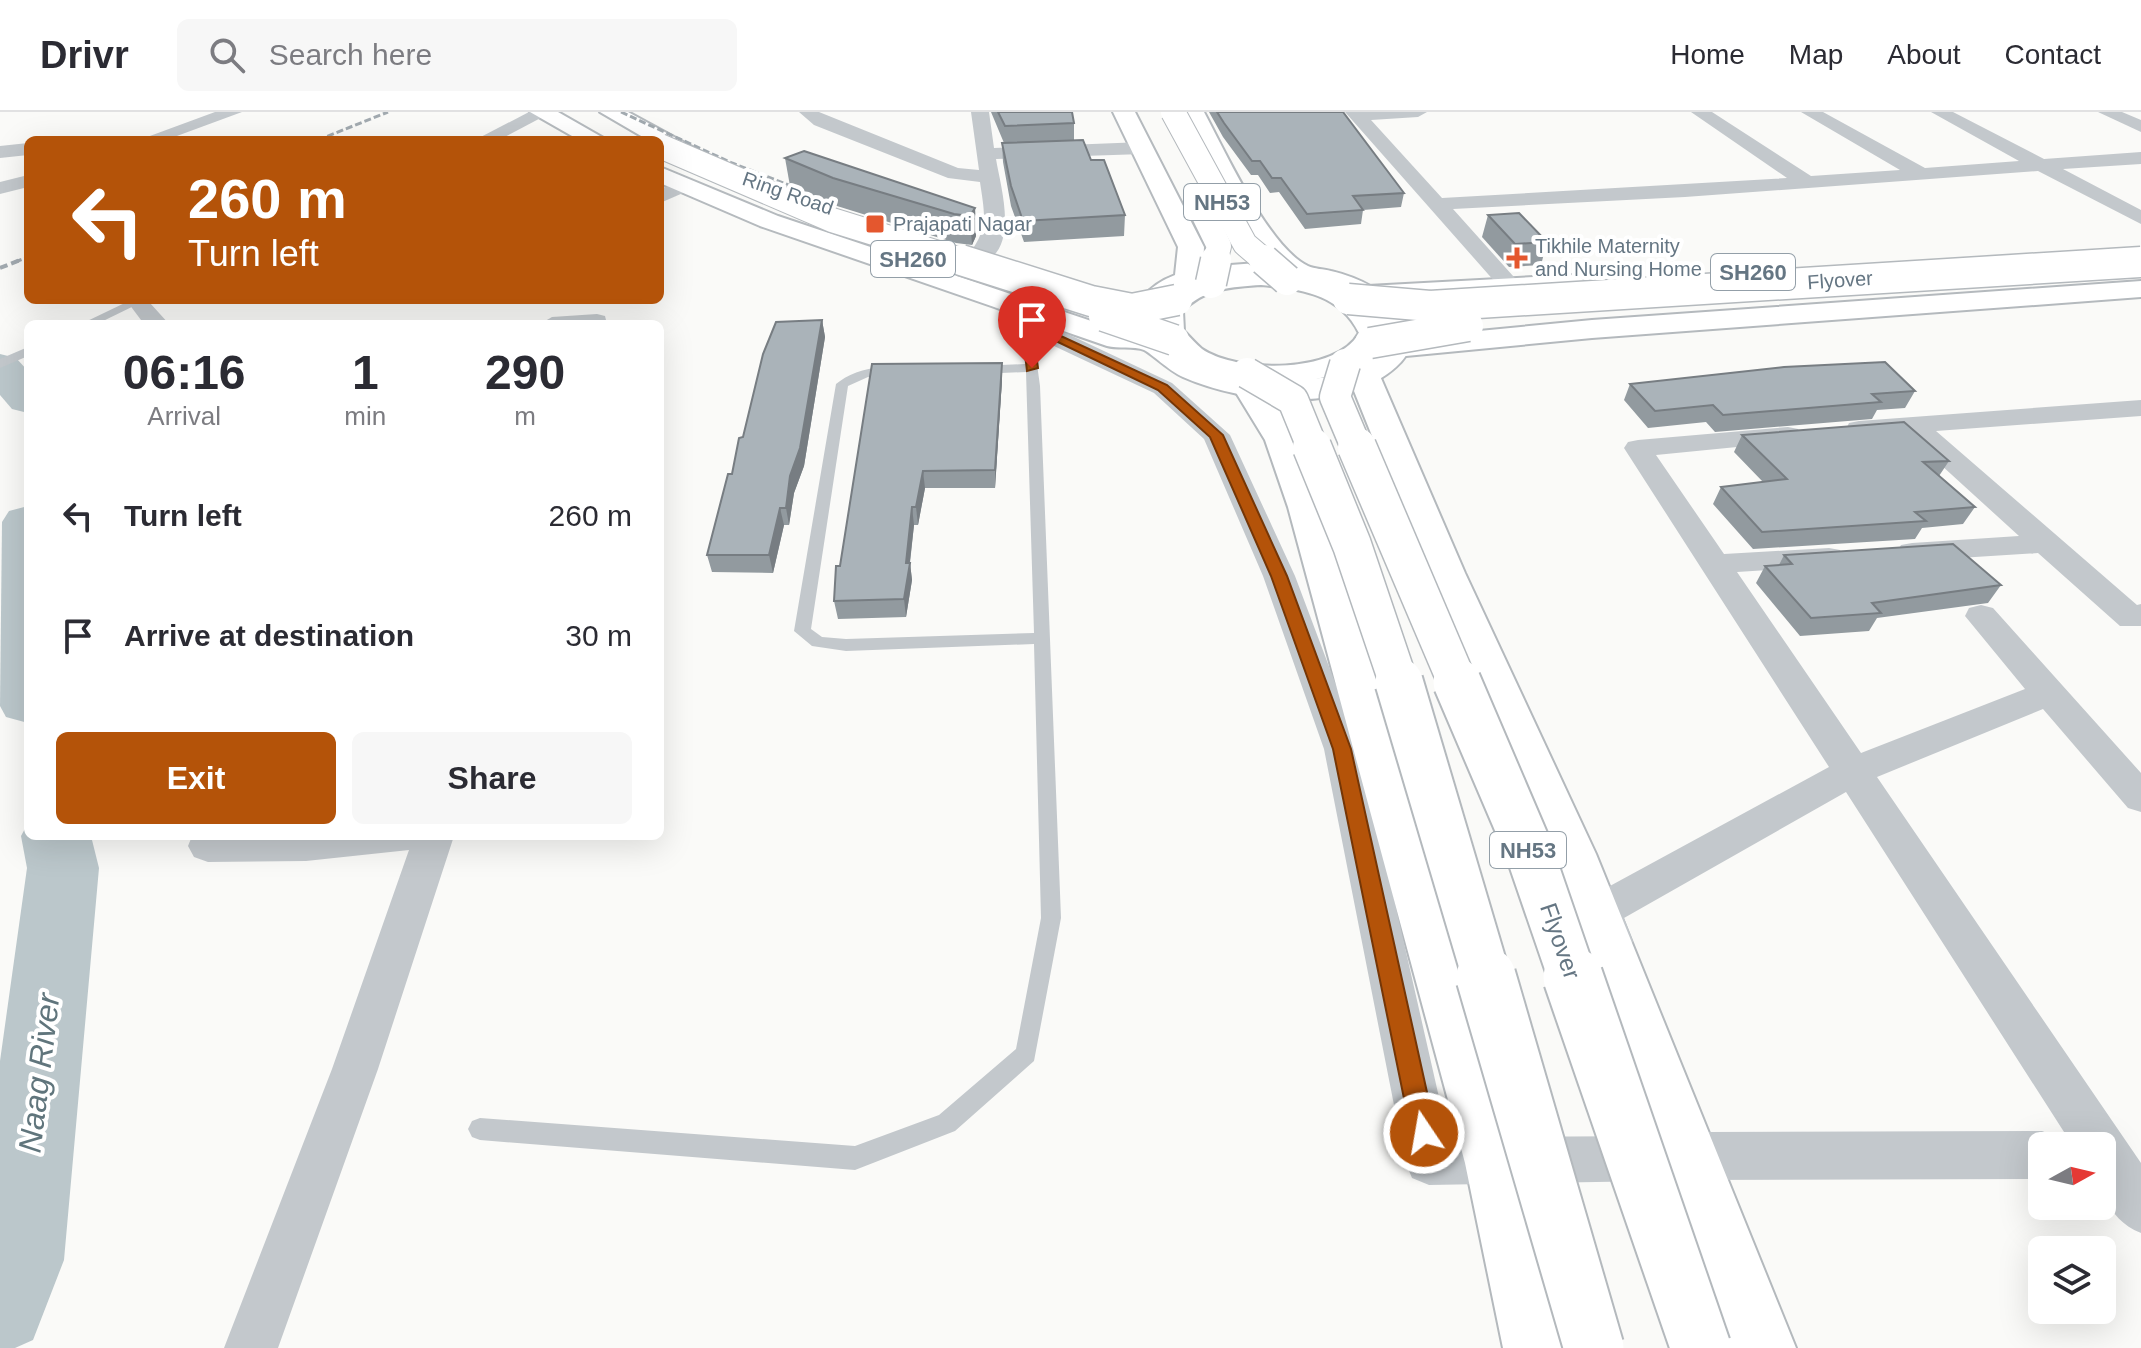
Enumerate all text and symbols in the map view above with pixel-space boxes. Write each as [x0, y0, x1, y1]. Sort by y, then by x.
search box [177, 19, 737, 91]
icon: search [205, 33, 249, 77]
text: Drivr [40, 34, 129, 76]
text: Search here [269, 38, 432, 71]
text: Home [1670, 39, 1745, 70]
text: Map [1789, 39, 1843, 70]
text: About [1887, 39, 1961, 70]
text: Contact [2005, 39, 2101, 70]
text: 260 m [188, 167, 347, 230]
street label: Ring Road [740, 167, 836, 219]
icon: left [56, 168, 160, 272]
road number: NH53 [1184, 184, 1260, 220]
marker: Prajapati Nagar [864, 213, 886, 235]
place label: Prajapati Nagar [893, 213, 1032, 235]
text: Turn left [188, 233, 319, 274]
place label: Tikhile Maternity and Nursing Home [1535, 235, 1702, 280]
road number: SH260 [871, 241, 955, 277]
marker: Tikhile Maternity and Nursing Home [1506, 247, 1528, 269]
road number: SH260 [1711, 254, 1795, 290]
street label: Flyover [1807, 267, 1874, 293]
pin [998, 286, 1066, 368]
icon: arrive [1010, 298, 1054, 342]
text: 06:16 [123, 346, 246, 399]
text: 1 [352, 346, 379, 399]
text: 290 [485, 346, 565, 399]
text: Arrival [147, 401, 221, 431]
text: min [344, 401, 386, 431]
text: m [514, 401, 536, 431]
icon: left [56, 494, 100, 538]
text: Turn left [124, 499, 242, 532]
text: 260 m [549, 499, 632, 532]
icon: arrive [56, 614, 100, 658]
text: Arrive at destination [124, 619, 414, 652]
text: 30 m [565, 619, 632, 652]
button: Exit [56, 732, 336, 824]
button: Share [352, 732, 632, 824]
road number: NH53 [1490, 832, 1566, 868]
street label: Flyover [1535, 899, 1586, 982]
water label: Naag River [11, 990, 67, 1155]
position arrow [1382, 1091, 1466, 1175]
north arrow [2028, 1132, 2116, 1220]
map controls [2028, 1132, 2116, 1324]
button: layers [2028, 1236, 2116, 1324]

